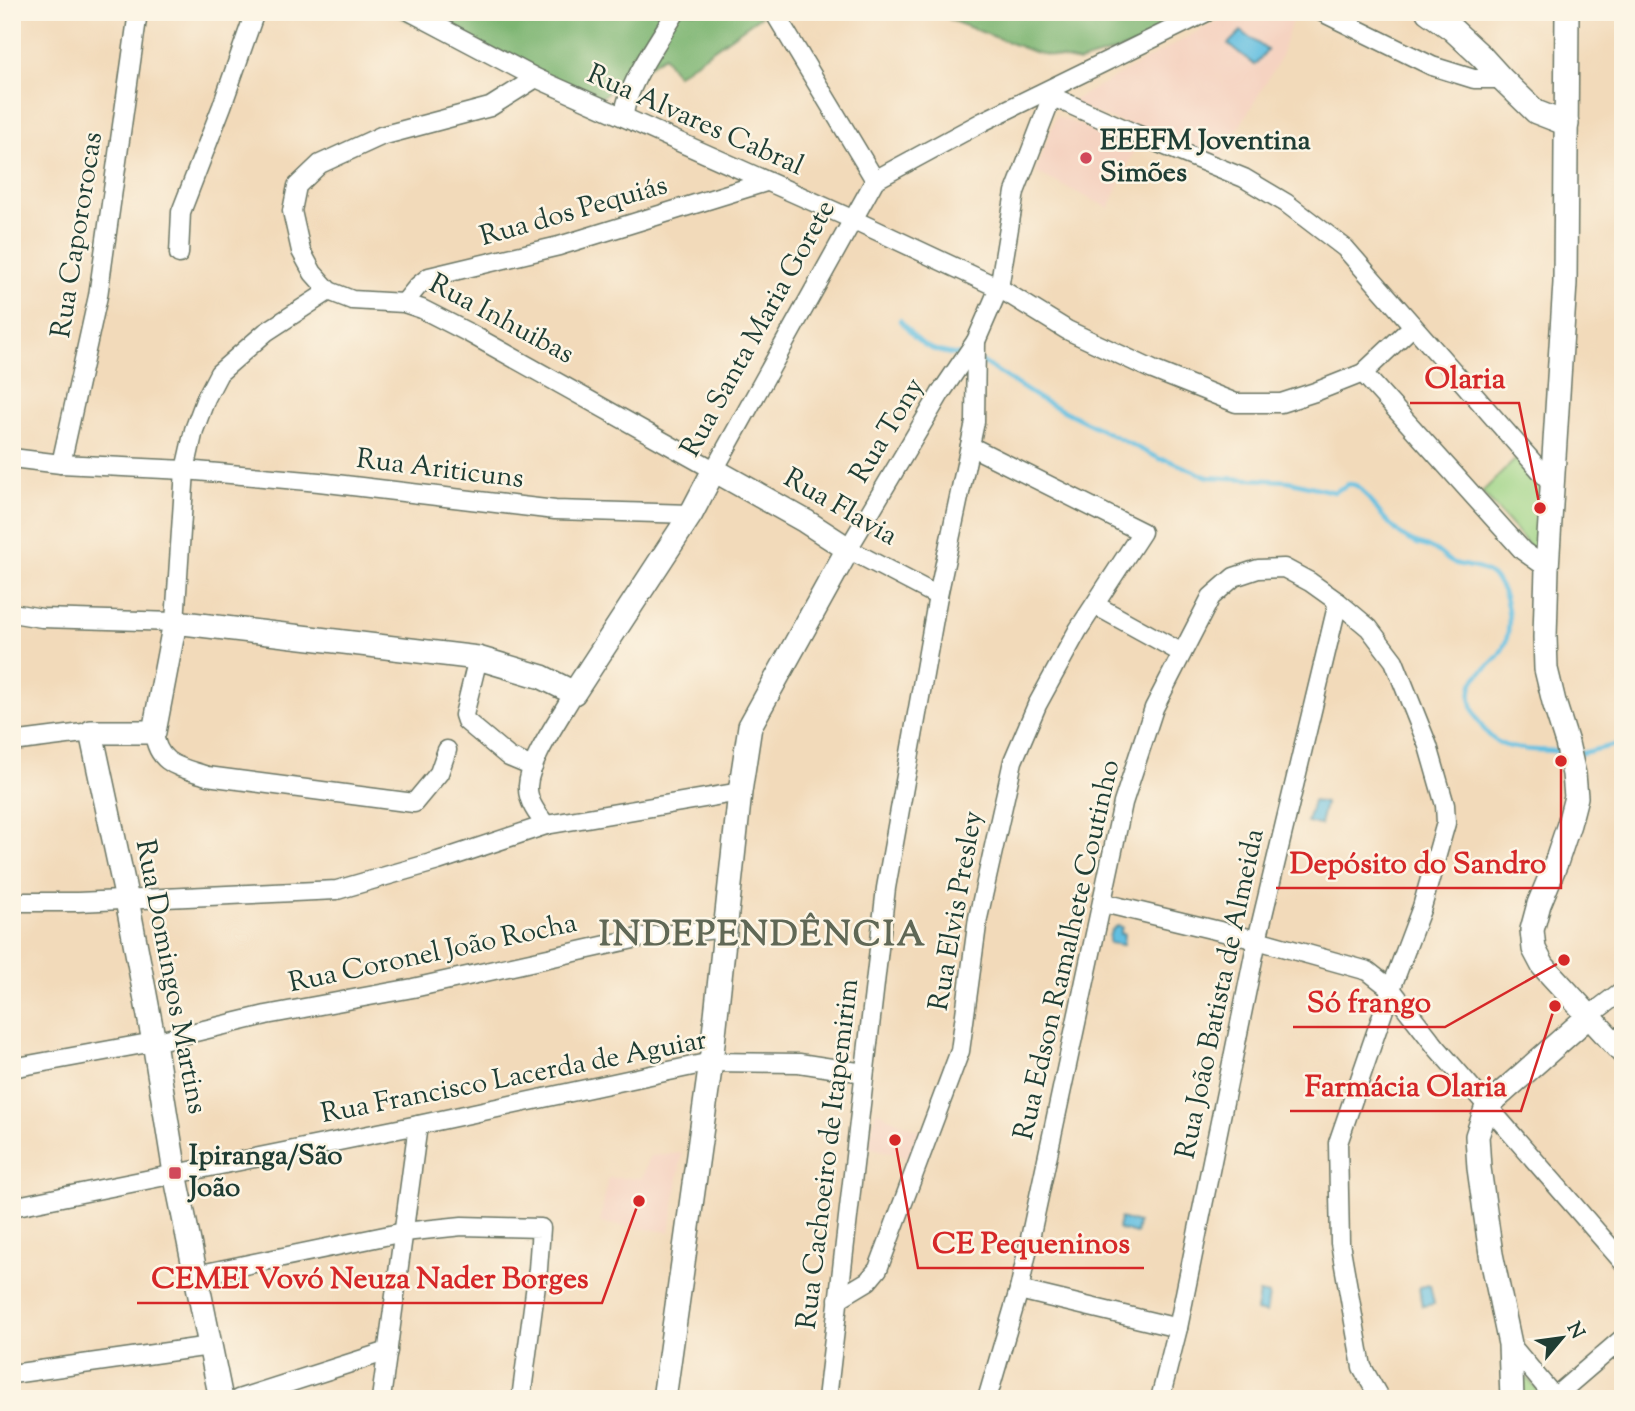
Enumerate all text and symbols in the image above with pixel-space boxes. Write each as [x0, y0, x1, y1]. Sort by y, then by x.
street label: Rua Alvares Cabral [580, 55, 810, 187]
place label: EEEFM Joventina Simões [1100, 122, 1311, 194]
street label: Rua Capororocas [42, 129, 114, 341]
marker: EEEFM Joventina Simões [1078, 150, 1094, 166]
street label: Rua dos Pequiás [476, 166, 672, 258]
street label: Rua Santa Maria Gorete [672, 193, 846, 465]
street label: Rua Inhuibas [421, 265, 581, 375]
callout: Olaria [1410, 352, 1519, 403]
text: Olaria [1425, 359, 1506, 402]
street label: Rua Tony [841, 371, 935, 491]
street label: Rua Ariticuns [354, 440, 526, 500]
street label: Rua Flavia [776, 459, 904, 557]
street label: Rua Edson Ramalhete Coutinho [1005, 756, 1131, 1144]
street label: Rua Elvis Presley [920, 808, 994, 1014]
street label: Rua João Batista de Almeida [1166, 825, 1276, 1163]
street label: Rua Domingos Martins [124, 836, 216, 1118]
callout: Depósito do Sandro [1276, 837, 1561, 888]
text: Depósito do Sandro [1290, 844, 1546, 887]
street label: Rua Coronel João Rocha [285, 904, 581, 1004]
district label: INDEPENDÊNCIA [599, 911, 927, 962]
callout: Só frango [1293, 976, 1445, 1027]
street label: Rua Cachoeiro de Itapemirim [788, 977, 870, 1331]
text: Só frango [1307, 983, 1431, 1026]
street label: Rua Francisco Lacerda de Aguiar [318, 1021, 711, 1135]
callout: Farmácia Olaria [1290, 1060, 1521, 1111]
text: Farmácia Olaria [1305, 1067, 1507, 1110]
place label: Ipiranga/São João [187, 1137, 343, 1209]
marker: Ipiranga/São João [167, 1165, 183, 1181]
callout: CE Pequeninos [918, 1217, 1144, 1268]
text: CE Pequeninos [932, 1224, 1130, 1267]
callout: CEMEI Vovó Neuza Nader Borges [137, 1252, 602, 1303]
text: CEMEI Vovó Neuza Nader Borges [151, 1259, 589, 1302]
north arrow [1526, 1302, 1596, 1372]
text: N [1559, 1318, 1590, 1344]

